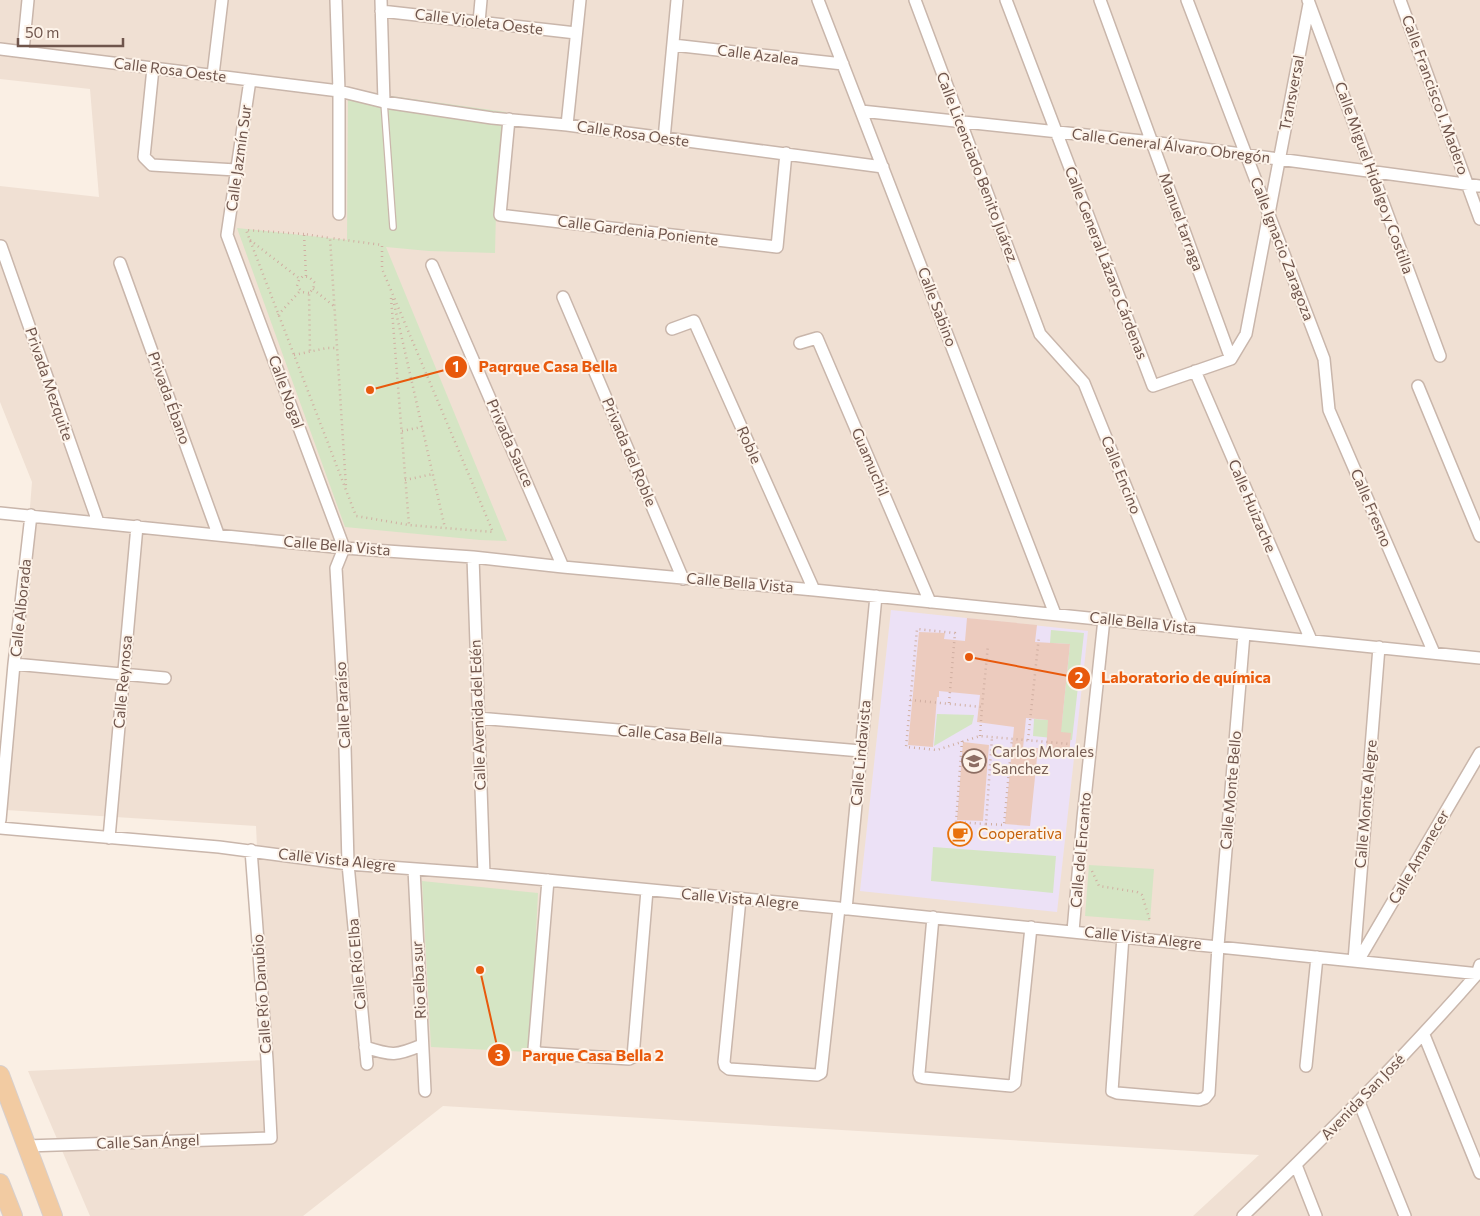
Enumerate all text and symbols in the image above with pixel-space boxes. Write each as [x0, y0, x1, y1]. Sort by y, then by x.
street label: Calle Violeta Oeste [414, 4, 544, 38]
street label: Calle Francisco I. Madero [1399, 12, 1473, 177]
scale bar [18, 15, 122, 47]
text: 50 m [25, 23, 59, 41]
street label: Calle Azalea [716, 40, 800, 68]
street label: Calle Rosa Oeste [113, 53, 228, 85]
street label: Transversal [1275, 53, 1307, 132]
street label: Calle Licenciado Benito Juárez [933, 69, 1023, 264]
street label: Calle Miguel Hidalgo y Costilla [1332, 79, 1418, 276]
street label: Calle Jazmín Sur [222, 103, 254, 212]
street label: Calle Rosa Oeste [576, 116, 691, 150]
street label: Calle General Álvaro Obregón [1071, 123, 1271, 166]
street label: Calle General Lázaro Cárdenas [1062, 164, 1152, 362]
street label: Manuel tarraga [1156, 170, 1208, 273]
street label: Calle Ignacio Zaragoza [1247, 174, 1319, 323]
street label: Calle Gardenia Poniente [557, 211, 720, 249]
street label: Calle Sabino [915, 264, 961, 349]
street label: Privada Mezquite [22, 325, 78, 443]
street label: Privada Ébano [145, 349, 196, 446]
callout: Paqrque Casa Bella [443, 351, 627, 382]
street label: Calle Nogal [265, 353, 308, 431]
text: Paqrque Casa Bella [478, 356, 618, 375]
text: 1 [453, 357, 459, 375]
street label: Privada del Roble [599, 395, 661, 509]
street label: Privada Sauce [483, 396, 538, 489]
street label: Roble [734, 423, 766, 466]
street label: Guamuchil [848, 425, 893, 498]
street label: Calle Encino [1098, 433, 1146, 516]
street label: Calle Huizache [1225, 456, 1281, 555]
street label: Calle Fresno [1347, 466, 1396, 549]
street label: Calle Bella Vista [283, 531, 391, 559]
street label: Calle Alborada [6, 558, 34, 658]
street label: Calle Bella Vista [686, 568, 794, 596]
street label: Calle Bella Vista [1089, 607, 1197, 637]
street label: Calle Reynosa [109, 634, 135, 729]
street label: Calle Avenida del Edén [465, 639, 489, 791]
street label: Calle Paraíso [331, 661, 353, 749]
callout: Laboratorio de química [1066, 662, 1281, 693]
text: Laboratorio de química [1101, 667, 1271, 686]
text: 2 [1075, 668, 1083, 686]
street label: Calle Lindavista [846, 699, 874, 807]
street label: Calle Casa Bella [617, 720, 723, 748]
street label: Calle Monte Bello [1216, 730, 1244, 850]
street label: Calle Monte Alegre [1350, 739, 1380, 869]
place label: Carlos Morales Sanchez [992, 742, 1094, 777]
school or university icon: Carlos Morales Sanchez [961, 748, 987, 774]
street label: Calle del Encanto [1066, 791, 1094, 909]
street label: Calle Amanecer [1384, 806, 1452, 907]
cafe icon: Cooperativa [947, 821, 973, 847]
place label: Cooperativa [978, 824, 1062, 842]
street label: Calle Vista Alegre [277, 844, 397, 874]
street label: Calle Vista Alegre [680, 884, 800, 912]
street label: Calle Río Elba [343, 918, 369, 1011]
street label: Calle Vista Alegre [1083, 922, 1203, 952]
street label: Calle Río Danubio [248, 934, 274, 1054]
street label: Rio elba sur [407, 941, 429, 1020]
callout: Parque Casa Bella 2 [487, 1040, 673, 1071]
text: Parque Casa Bella 2 [522, 1045, 664, 1064]
text: 3 [495, 1046, 504, 1064]
street label: Avenida San José [1317, 1049, 1408, 1143]
street label: Calle San Ángel [96, 1129, 200, 1152]

